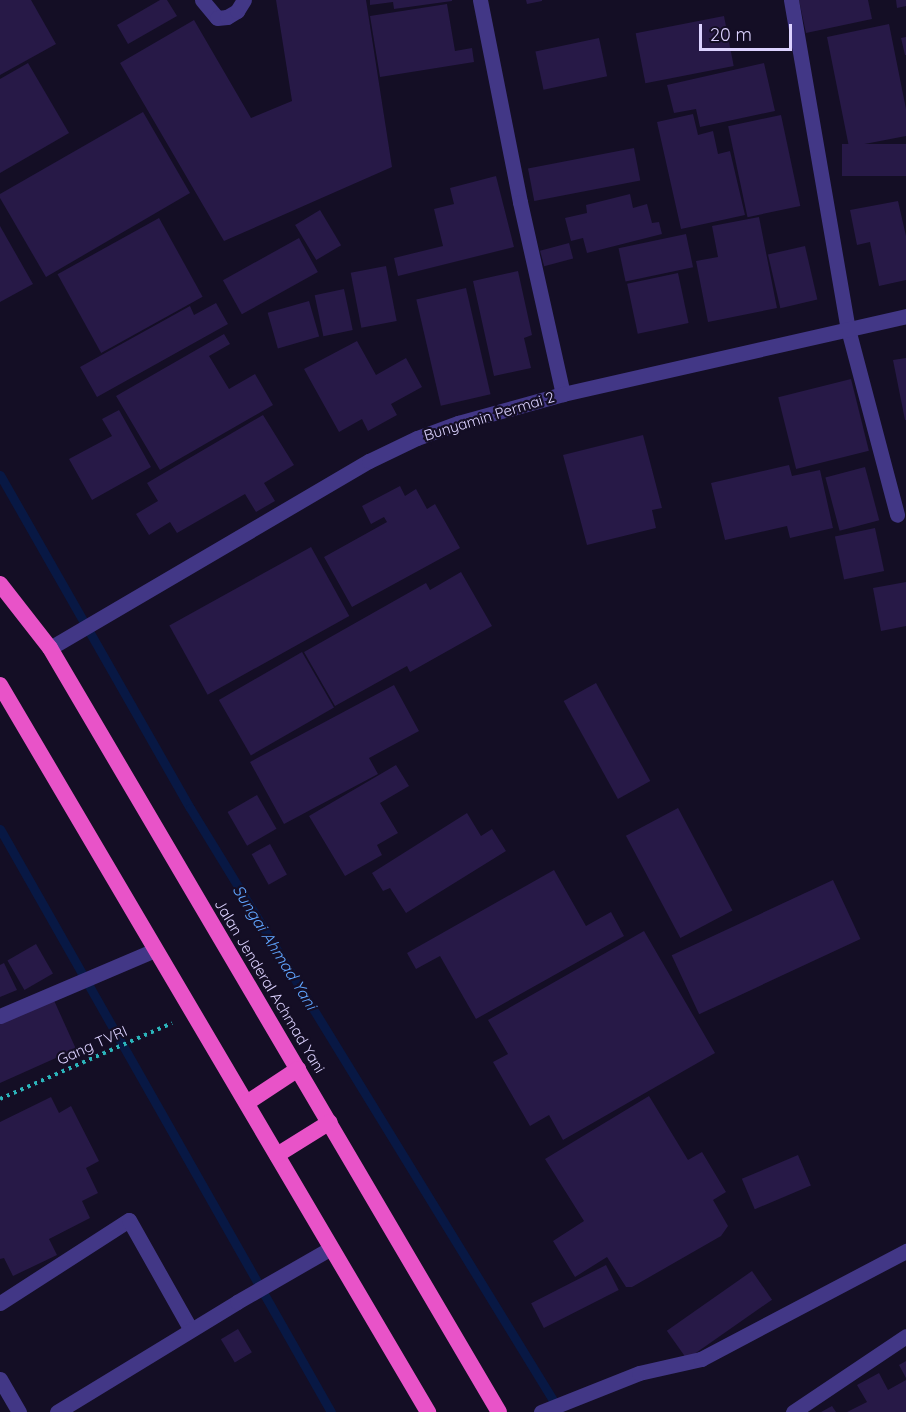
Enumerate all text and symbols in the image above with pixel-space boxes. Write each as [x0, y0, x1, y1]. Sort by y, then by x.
scale bar [702, 12, 795, 50]
text: 20 m [710, 23, 752, 46]
street label: Bunyamin Permai 2 [422, 388, 556, 444]
water label: Sungai Ahmad Yani [229, 881, 321, 1013]
street label: Jalan Jenderal Achmad Yani [211, 896, 329, 1076]
street label: Gang TVRI [54, 1022, 130, 1068]

